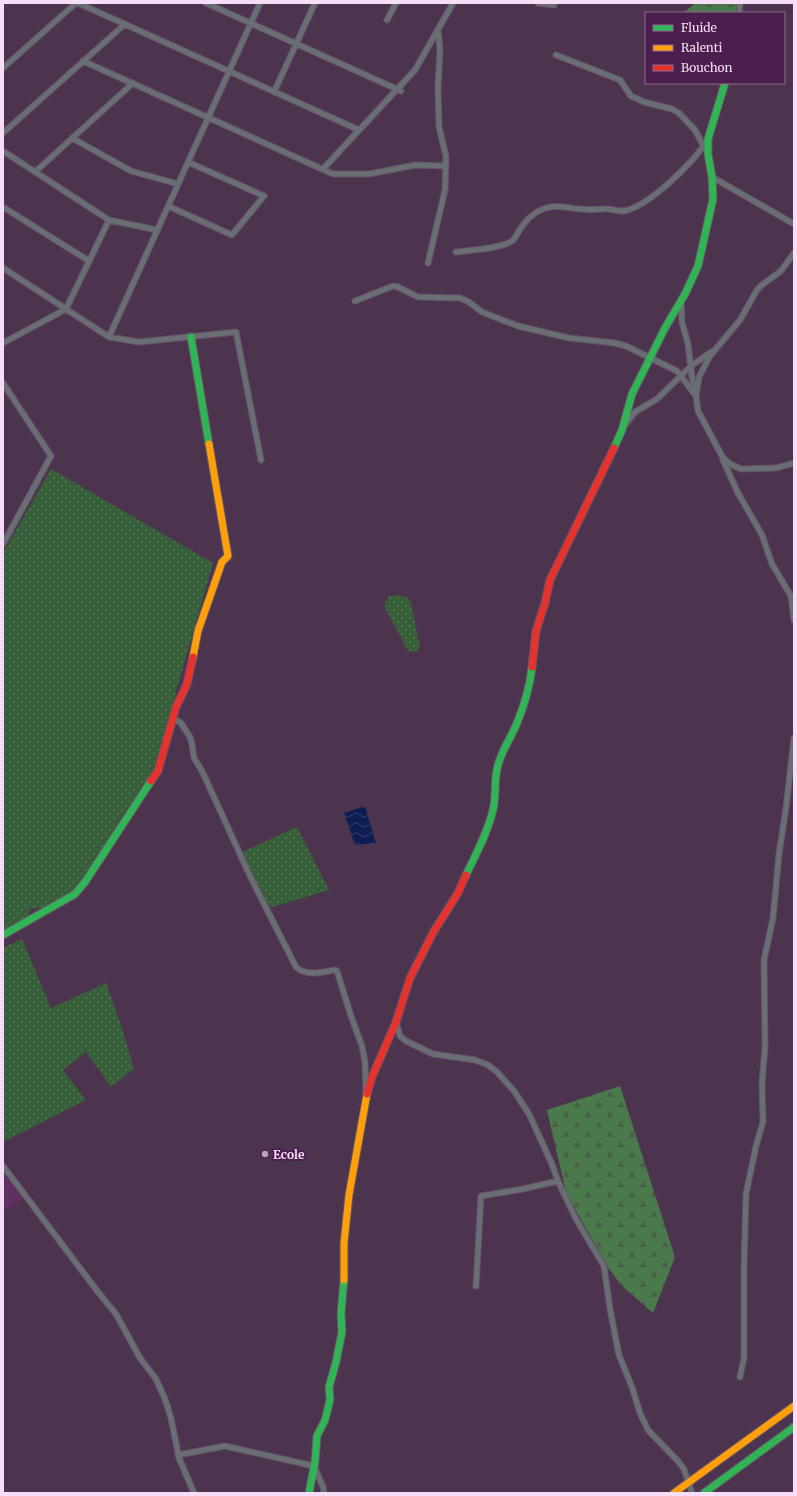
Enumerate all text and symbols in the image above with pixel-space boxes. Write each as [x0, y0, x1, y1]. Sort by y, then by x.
legend [645, 12, 785, 84]
text: Fluide [681, 20, 717, 35]
text: Ralenti [681, 40, 722, 55]
text: Bouchon [681, 60, 733, 75]
place label: Ecole [273, 1147, 305, 1162]
marker: Ecole [260, 1149, 270, 1159]

